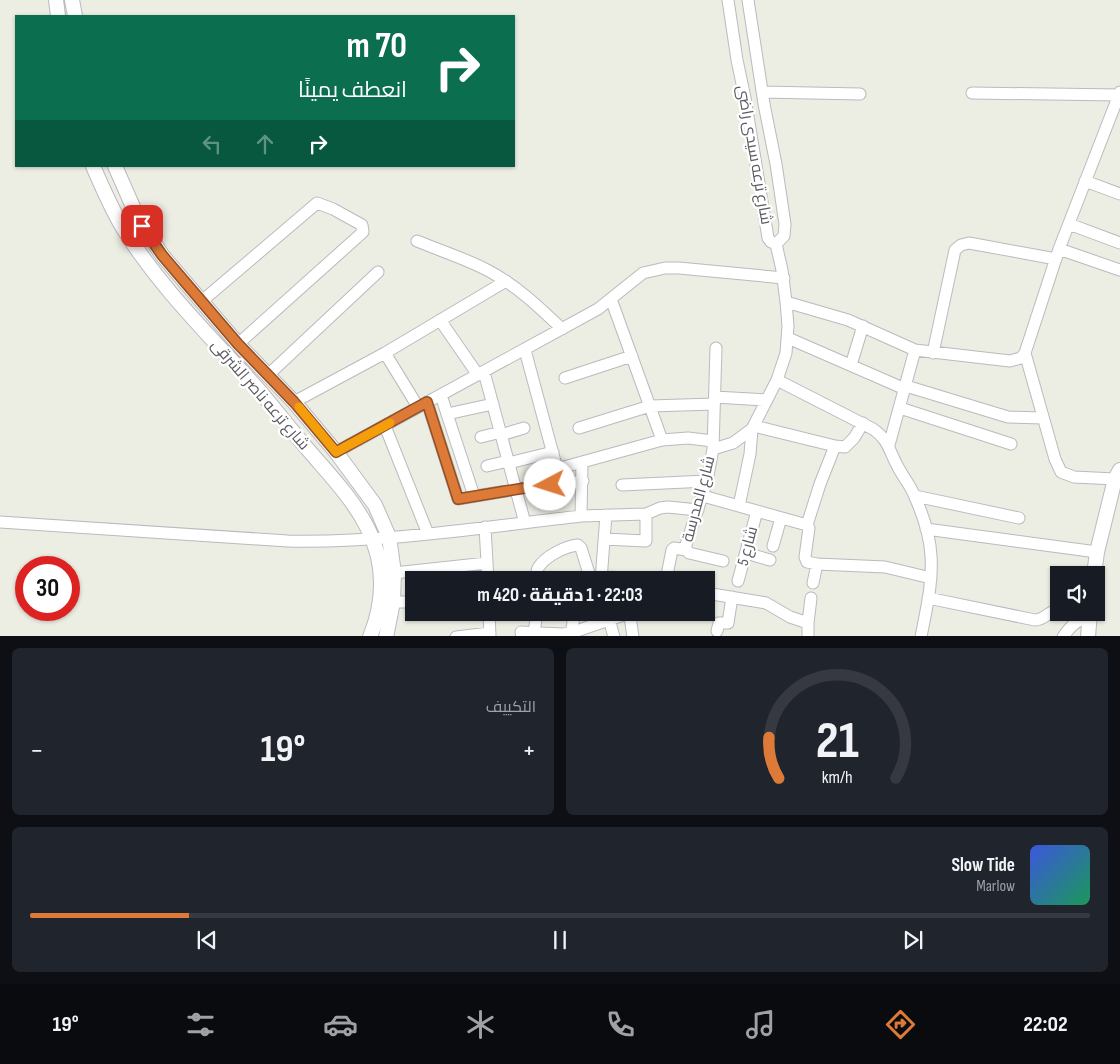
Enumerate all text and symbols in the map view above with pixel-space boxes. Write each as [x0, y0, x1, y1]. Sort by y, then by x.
text: 70 m [347, 25, 407, 68]
icon: right [425, 35, 490, 100]
text: انعطف يمينًا [298, 77, 407, 104]
street label: شارع ترعه سيدى راضى [731, 84, 776, 226]
icon: left [198, 130, 226, 158]
icon: ahead [251, 130, 279, 158]
icon: right [304, 130, 332, 158]
pin [121, 205, 163, 247]
icon: arrive [128, 212, 156, 240]
street label: شارع ترعه ناصر الشرقى [206, 336, 313, 455]
street label: شارع المدرسة [678, 454, 721, 544]
position arrow [523, 458, 575, 510]
street label: شارع 5 [734, 524, 763, 568]
speed limit sign: 30 [15, 556, 80, 621]
map controls [1050, 566, 1105, 621]
button: sound [1050, 566, 1105, 621]
text: 22:03 · 1 دقيقة · 420 m [477, 584, 643, 607]
text: التكييف [486, 698, 536, 717]
text: 21 [815, 710, 859, 773]
text: 19° [261, 727, 305, 772]
text: − [30, 734, 44, 767]
text: + [522, 734, 536, 767]
text: km/h [822, 767, 852, 788]
text: Slow Tide [951, 854, 1015, 877]
text: Marlow [976, 877, 1015, 896]
icon: previous [193, 926, 221, 954]
icon: pause [546, 926, 574, 954]
icon: next [899, 926, 927, 954]
icon: filters [183, 1007, 218, 1042]
icon: car [323, 1007, 358, 1042]
icon: climate [463, 1007, 498, 1042]
icon: phone [603, 1007, 638, 1042]
icon: music [743, 1007, 778, 1042]
icon: directions [883, 1007, 918, 1042]
text: 19° [53, 1011, 79, 1038]
text: 22:02 [1023, 1011, 1068, 1038]

